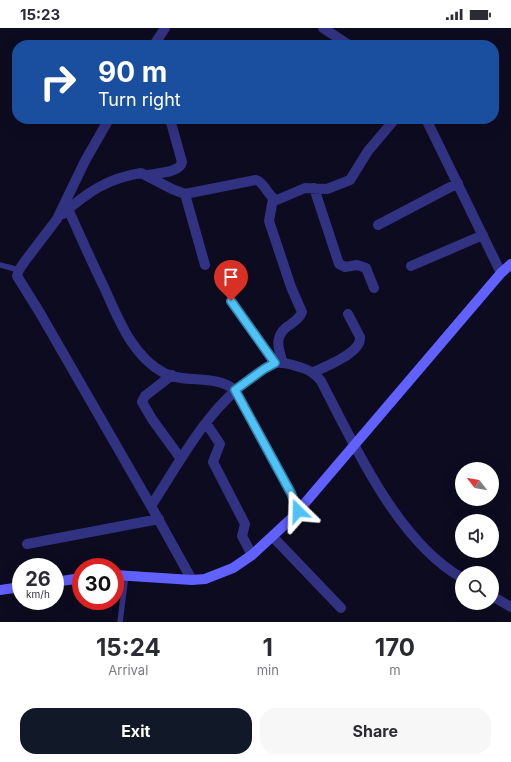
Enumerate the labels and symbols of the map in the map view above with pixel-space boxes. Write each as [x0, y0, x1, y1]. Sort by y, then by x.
pin [214, 260, 248, 301]
north arrow [455, 462, 499, 506]
position arrow [277, 490, 319, 532]
speed limit sign: 30 [72, 558, 124, 610]

